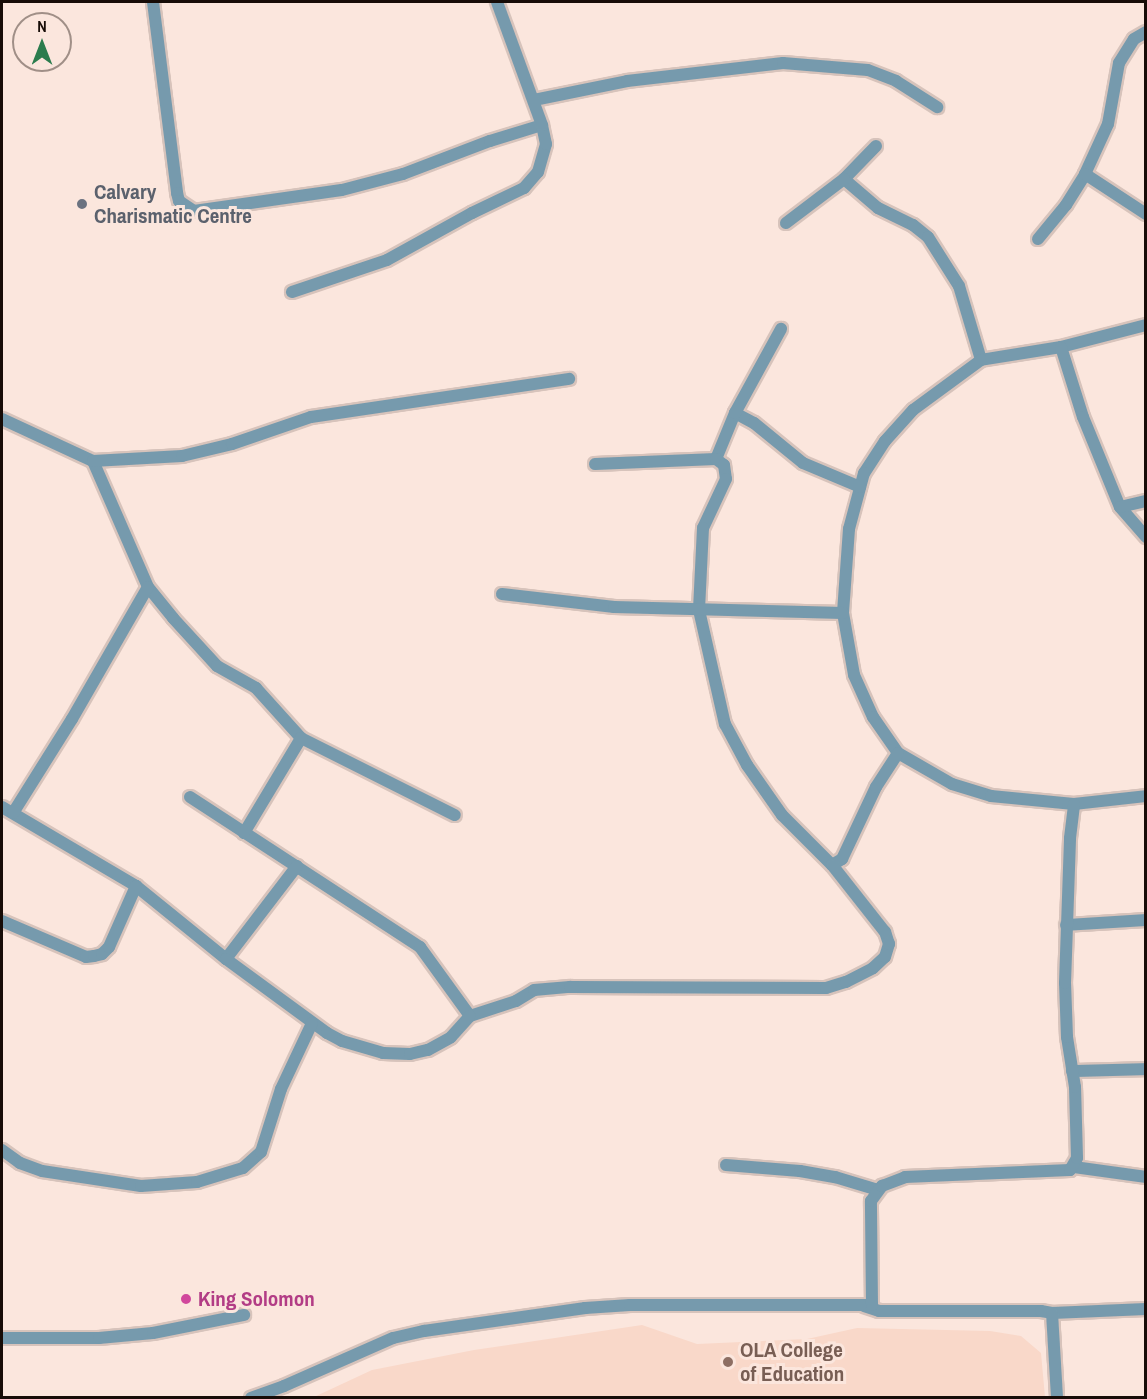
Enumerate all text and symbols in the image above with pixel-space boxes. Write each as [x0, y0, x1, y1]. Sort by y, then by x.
north arrow [12, 12, 72, 72]
text: N [37, 15, 47, 37]
place label: Calvary Charismatic Centre [94, 179, 252, 229]
marker: Calvary Charismatic Centre [75, 197, 89, 211]
place label: King Solomon [198, 1286, 315, 1312]
marker: King Solomon [179, 1292, 193, 1306]
place label: OLA College of Education [740, 1337, 844, 1387]
marker: OLA College of Education [721, 1355, 735, 1369]

